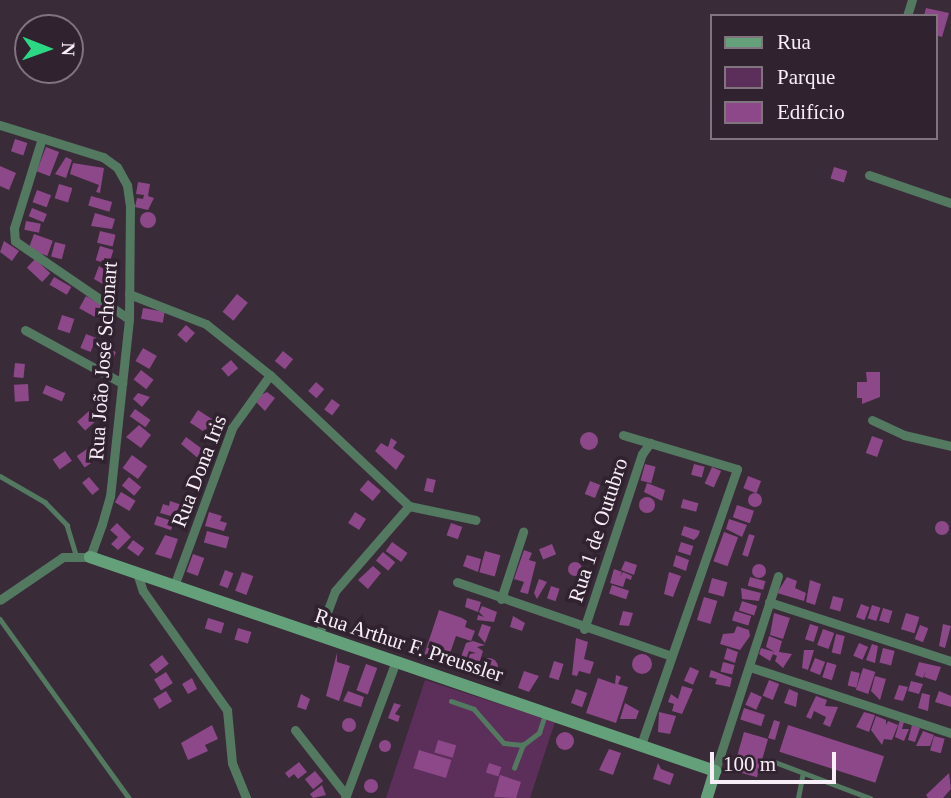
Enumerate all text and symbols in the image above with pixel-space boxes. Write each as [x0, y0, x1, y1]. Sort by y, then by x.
north arrow [14, 14, 84, 84]
legend [710, 14, 937, 140]
text: Rua [777, 30, 811, 54]
text: N [58, 42, 79, 56]
text: Parque [777, 65, 835, 89]
text: Edifício [777, 100, 845, 124]
street label: Rua João José Schonart [83, 261, 123, 461]
street label: Rua Dona Iris [166, 411, 232, 531]
street label: Rua 1 de Outubro [563, 455, 633, 605]
street label: Rua Arthur F. Preussler [311, 602, 507, 688]
scale bar [713, 738, 839, 782]
text: 100 m [723, 752, 776, 776]

